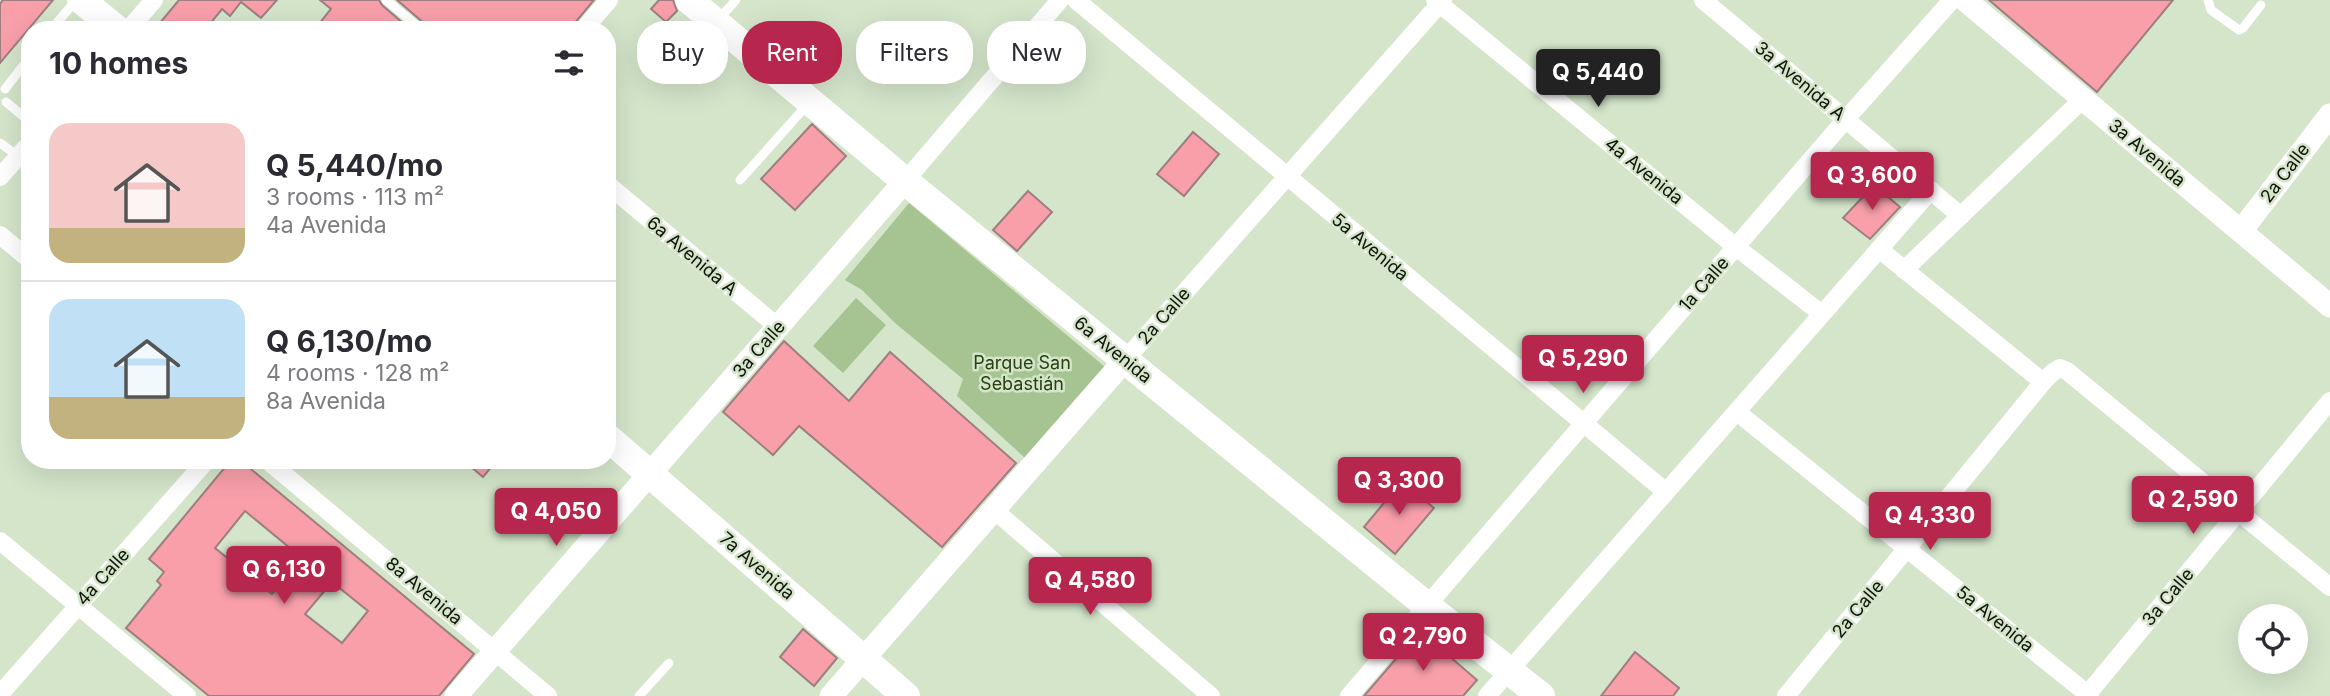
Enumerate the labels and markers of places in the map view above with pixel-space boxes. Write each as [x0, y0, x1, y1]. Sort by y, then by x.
pin: Q 5,440 [1533, 50, 1663, 109]
pin: Q 3,600 [1807, 152, 1937, 212]
pin: Q 5,290 [1518, 336, 1648, 395]
pin: Q 3,300 [1334, 458, 1464, 517]
pin: Q 2,590 [2128, 476, 2258, 536]
pin: Q 4,050 [491, 489, 621, 548]
pin: Q 4,330 [1865, 492, 1995, 552]
pin: Q 6,130 [219, 546, 349, 606]
pin: Q 4,580 [1025, 558, 1155, 617]
pin: Q 2,790 [1358, 614, 1488, 673]

